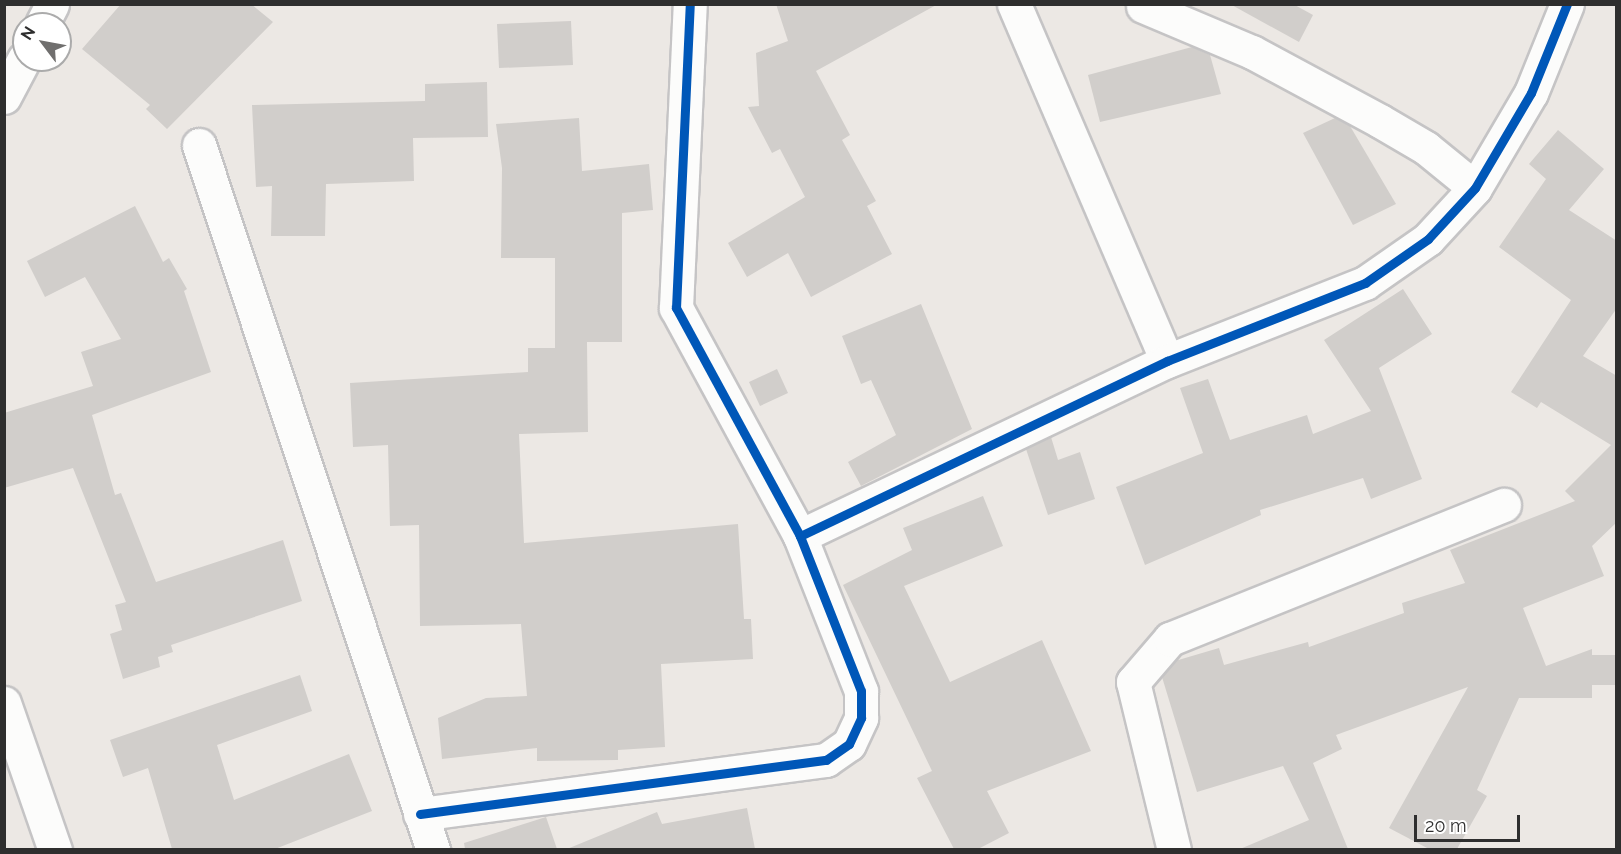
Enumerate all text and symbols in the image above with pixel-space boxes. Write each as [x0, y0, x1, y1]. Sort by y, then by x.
north arrow [12, 12, 72, 72]
text: N [17, 23, 39, 43]
scale bar [1417, 803, 1524, 841]
text: 20 m [1425, 815, 1467, 836]

